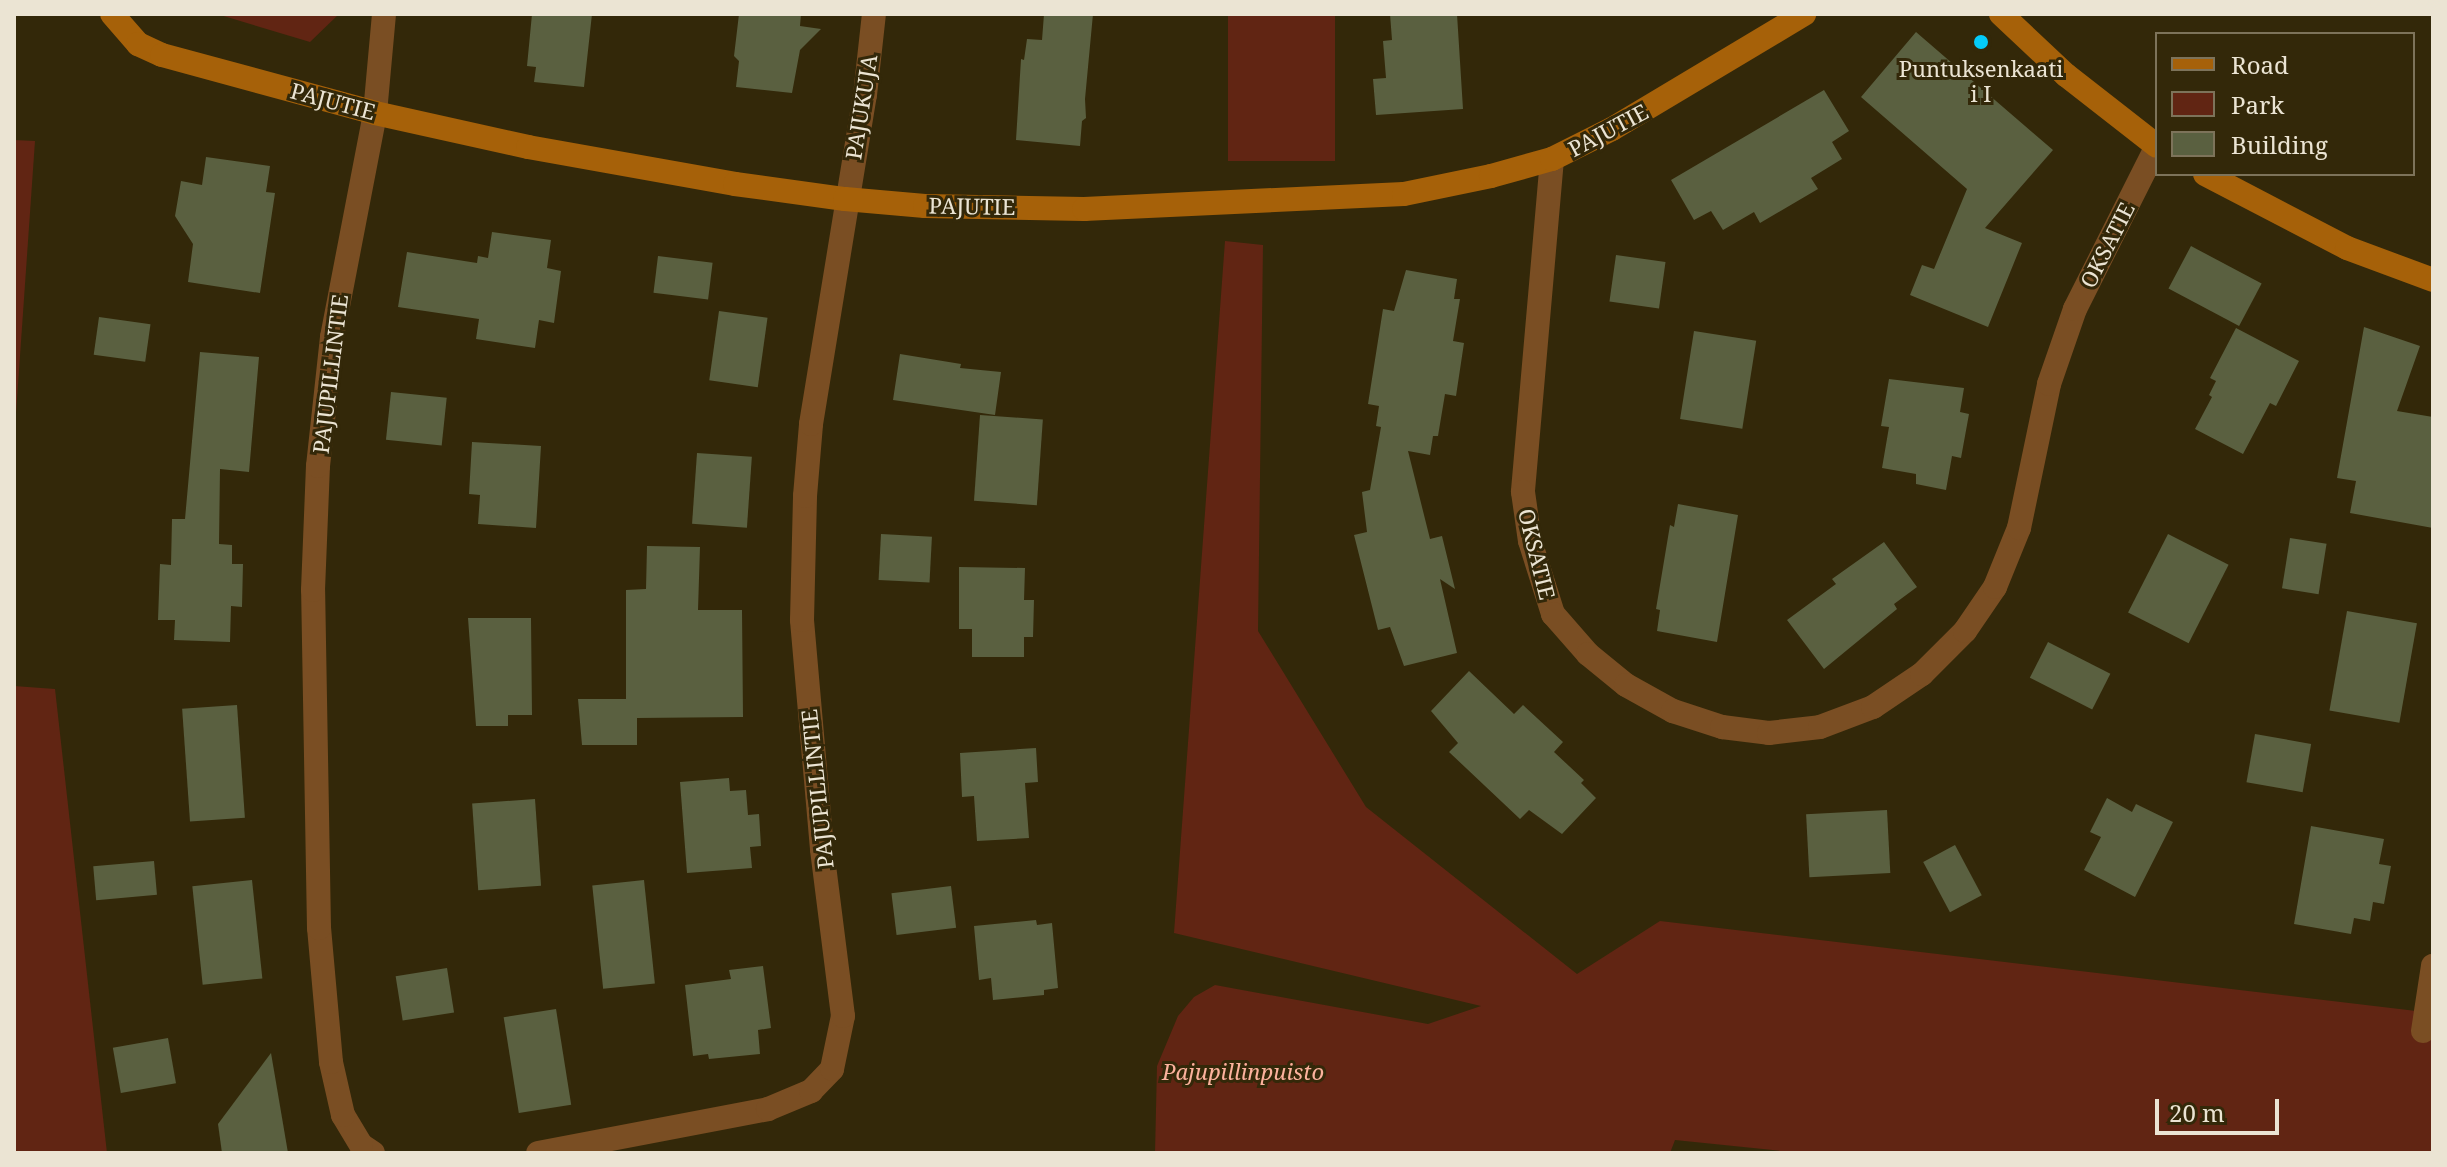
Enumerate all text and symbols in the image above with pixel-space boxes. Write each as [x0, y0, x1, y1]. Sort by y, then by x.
legend [2155, 32, 2415, 176]
marker: Puntuksenkaati i I [1972, 33, 1990, 51]
text: Road [2231, 48, 2289, 81]
street label: PAJUKUJA [840, 53, 882, 161]
place label: Puntuksenkaati i I [1899, 55, 2063, 106]
street label: PAJUTIE [288, 77, 378, 125]
text: Park [2231, 88, 2284, 121]
street label: PAJUTIE [1564, 98, 1652, 162]
text: Building [2231, 128, 2328, 161]
street label: PAJUTIE [928, 192, 1016, 220]
street label: OKSATIE [2074, 198, 2140, 292]
street label: PAJUPILLINTIE [307, 293, 353, 455]
street label: OKSATIE [1513, 506, 1561, 602]
street label: PAJUPILLINTIE [795, 708, 839, 870]
park label: Pajupillinpuisto [1162, 1059, 1324, 1085]
scale bar [2159, 1083, 2283, 1133]
text: 20 m [2169, 1096, 2225, 1129]

